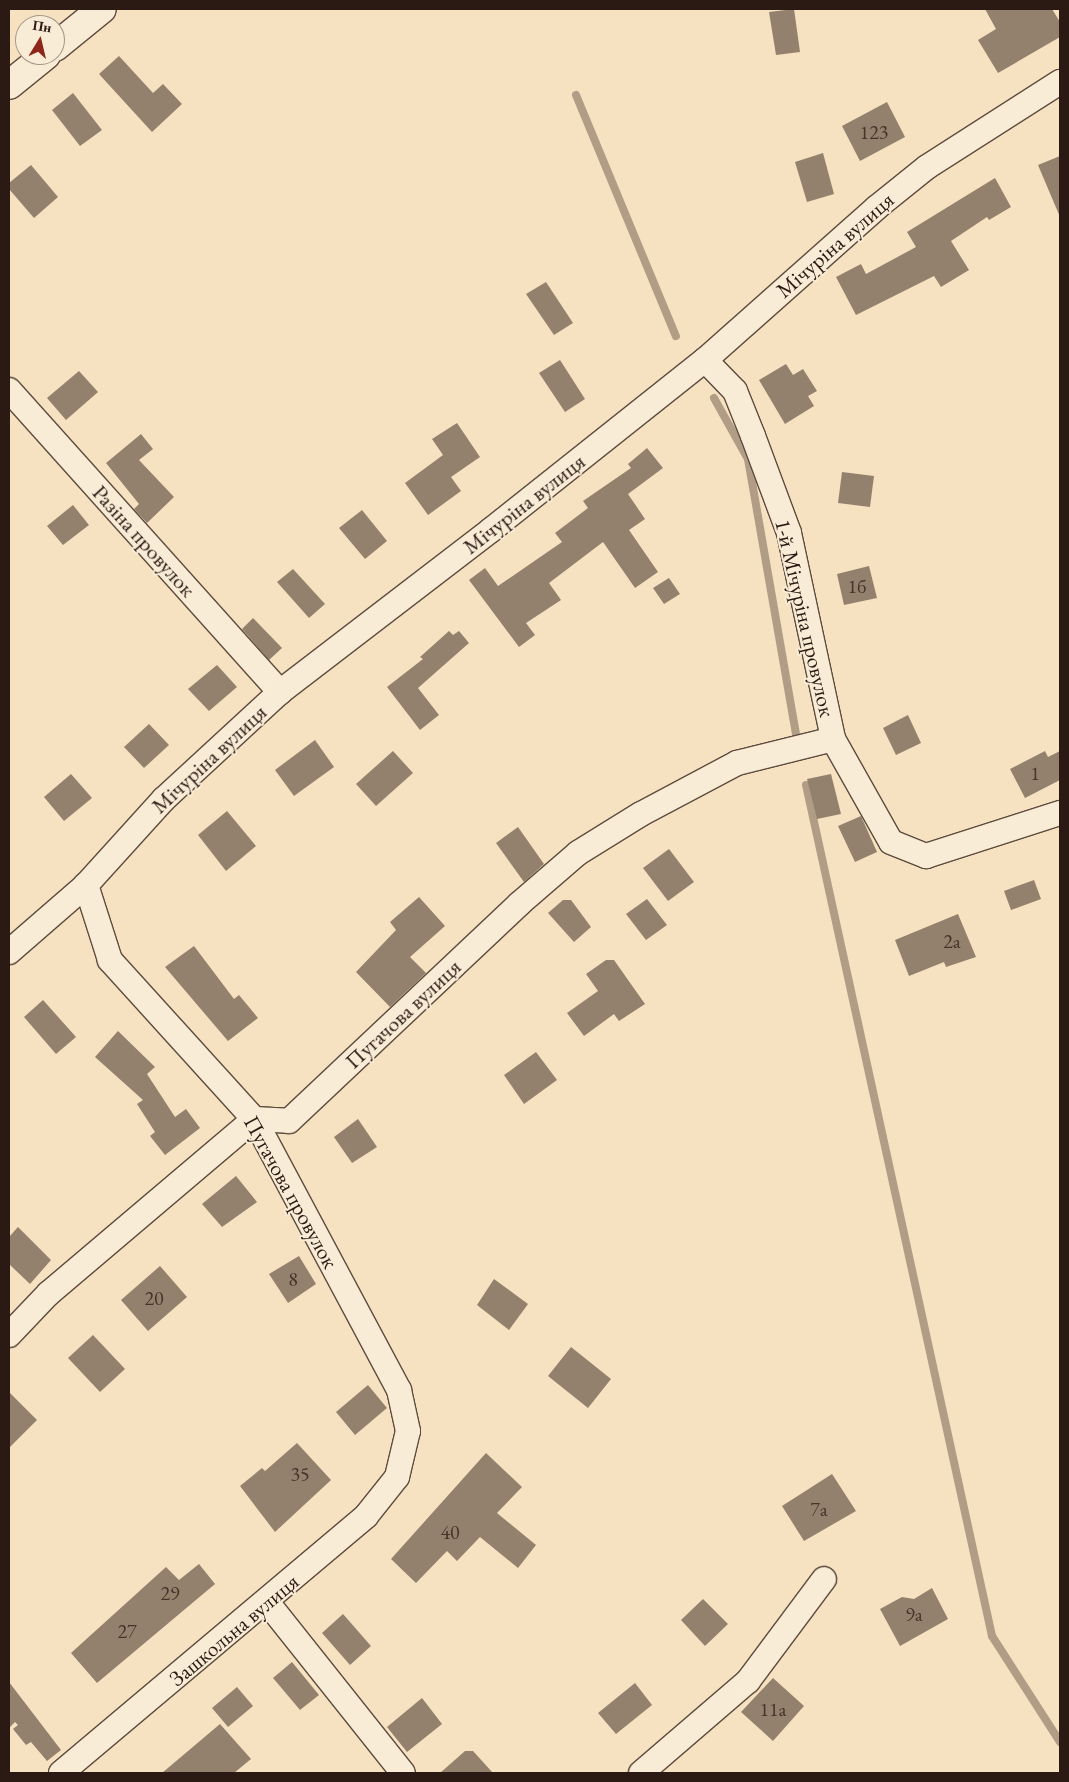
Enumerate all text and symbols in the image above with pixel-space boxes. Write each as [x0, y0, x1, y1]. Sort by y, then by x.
north arrow [15, 15, 65, 65]
text: Пн [31, 16, 53, 37]
house number: 123 [860, 120, 888, 144]
street label: Мічуріна вулиця [771, 187, 899, 303]
street label: Мічуріна вулиця [458, 448, 590, 560]
street label: Разіна провулок [87, 480, 201, 602]
street label: 1-й Мічуріна провулок [769, 517, 841, 719]
house number: 1б [847, 574, 867, 598]
street label: Мічуріна вулиця [146, 699, 272, 819]
house number: 1 [1030, 761, 1040, 785]
house number: 2а [943, 929, 961, 953]
street label: Пугачова вулиця [340, 954, 466, 1074]
street label: Пугачова провулок [238, 1111, 344, 1273]
house number: 8 [288, 1267, 298, 1291]
house number: 20 [144, 1286, 164, 1310]
house number: 35 [290, 1462, 310, 1486]
house number: 7а [810, 1497, 828, 1521]
house number: 40 [440, 1520, 460, 1544]
street label: Зашкольна вулиця [164, 1568, 304, 1692]
house number: 29 [160, 1581, 180, 1605]
house number: 9а [905, 1602, 923, 1626]
house number: 27 [117, 1619, 137, 1643]
house number: 11а [759, 1697, 787, 1721]

